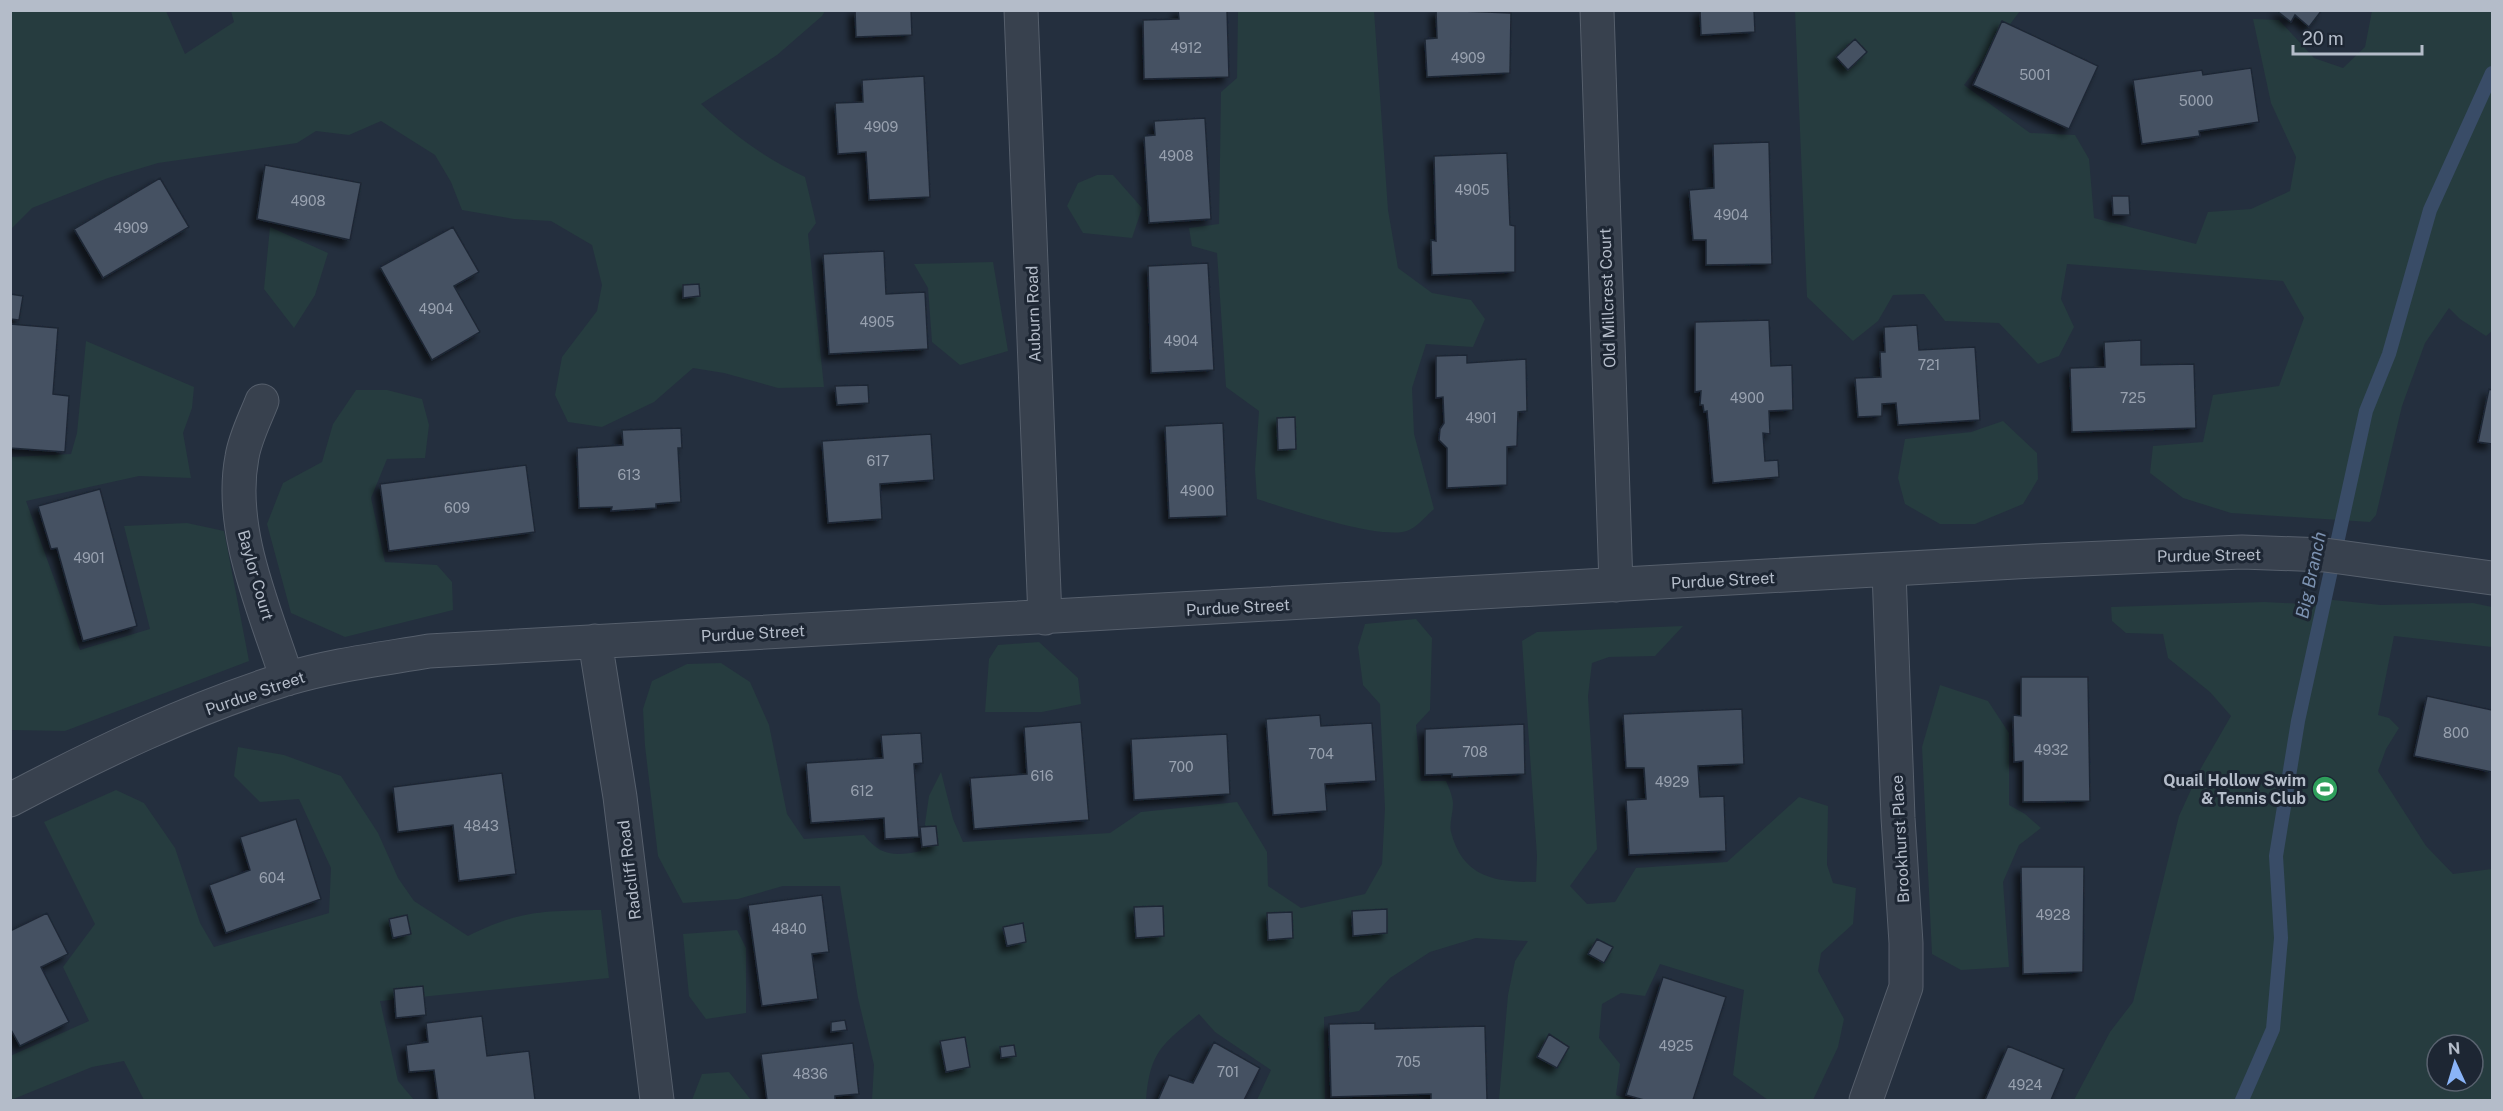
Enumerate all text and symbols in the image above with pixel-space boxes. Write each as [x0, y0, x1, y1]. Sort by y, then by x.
scale bar [2293, 18, 2422, 56]
text: 20 m [2302, 28, 2344, 49]
house number: 4912 [1170, 40, 1202, 56]
house number: 4909 [1451, 50, 1486, 66]
house number: 5001 [2019, 67, 2051, 83]
house number: 5000 [2179, 93, 2213, 109]
house number: 4909 [864, 119, 899, 135]
house number: 4908 [1159, 148, 1194, 164]
house number: 4905 [1455, 182, 1490, 198]
house number: 4908 [291, 193, 326, 209]
house number: 4904 [1714, 207, 1749, 223]
house number: 4909 [114, 220, 149, 236]
street label: Old Millcrest Court [1596, 228, 1619, 368]
street label: Auburn Road [1022, 265, 1045, 363]
house number: 4904 [419, 301, 454, 317]
house number: 4905 [860, 314, 895, 330]
house number: 4904 [1164, 333, 1199, 349]
house number: 721 [1918, 357, 1940, 373]
house number: 4900 [1730, 390, 1764, 406]
house number: 725 [2120, 390, 2146, 406]
house number: 4901 [1465, 410, 1497, 426]
house number: 617 [867, 453, 889, 469]
house number: 613 [617, 467, 641, 483]
house number: 4900 [1180, 483, 1214, 499]
house number: 609 [444, 500, 470, 516]
street label: Baylor Court [234, 528, 277, 623]
water label: Big Branch [2291, 530, 2330, 620]
street label: Purdue Street [2157, 545, 2261, 566]
house number: 4901 [73, 550, 105, 566]
street label: Purdue Street [1671, 568, 1775, 593]
street label: Purdue Street [1186, 595, 1290, 620]
street label: Purdue Street [701, 621, 805, 646]
street label: Purdue Street [203, 668, 307, 719]
house number: 800 [2443, 725, 2469, 741]
house number: 4932 [2034, 742, 2068, 758]
house number: 708 [1462, 744, 1488, 760]
house number: 704 [1308, 746, 1334, 762]
house number: 700 [1168, 759, 1194, 775]
house number: 616 [1030, 768, 1054, 784]
place label: Quail Hollow Swim & Tennis Club [2163, 771, 2306, 808]
house number: 4929 [1655, 774, 1690, 790]
street label: Brookhurst Place [1888, 774, 1913, 904]
sports icon: Quail Hollow Swim & Tennis Club [2310, 774, 2340, 804]
house number: 612 [851, 783, 873, 799]
house number: 4843 [463, 818, 499, 834]
street label: Radcliff Road [614, 819, 645, 921]
house number: 604 [259, 870, 285, 886]
house number: 4928 [2036, 907, 2070, 923]
house number: 4840 [771, 921, 807, 937]
north arrow [2425, 1033, 2485, 1093]
house number: 4925 [1659, 1038, 1693, 1054]
text: N [2447, 1039, 2461, 1058]
house number: 705 [1395, 1054, 1421, 1070]
house number: 701 [1217, 1064, 1239, 1080]
house number: 4836 [792, 1066, 828, 1082]
house number: 4924 [2008, 1077, 2043, 1093]

